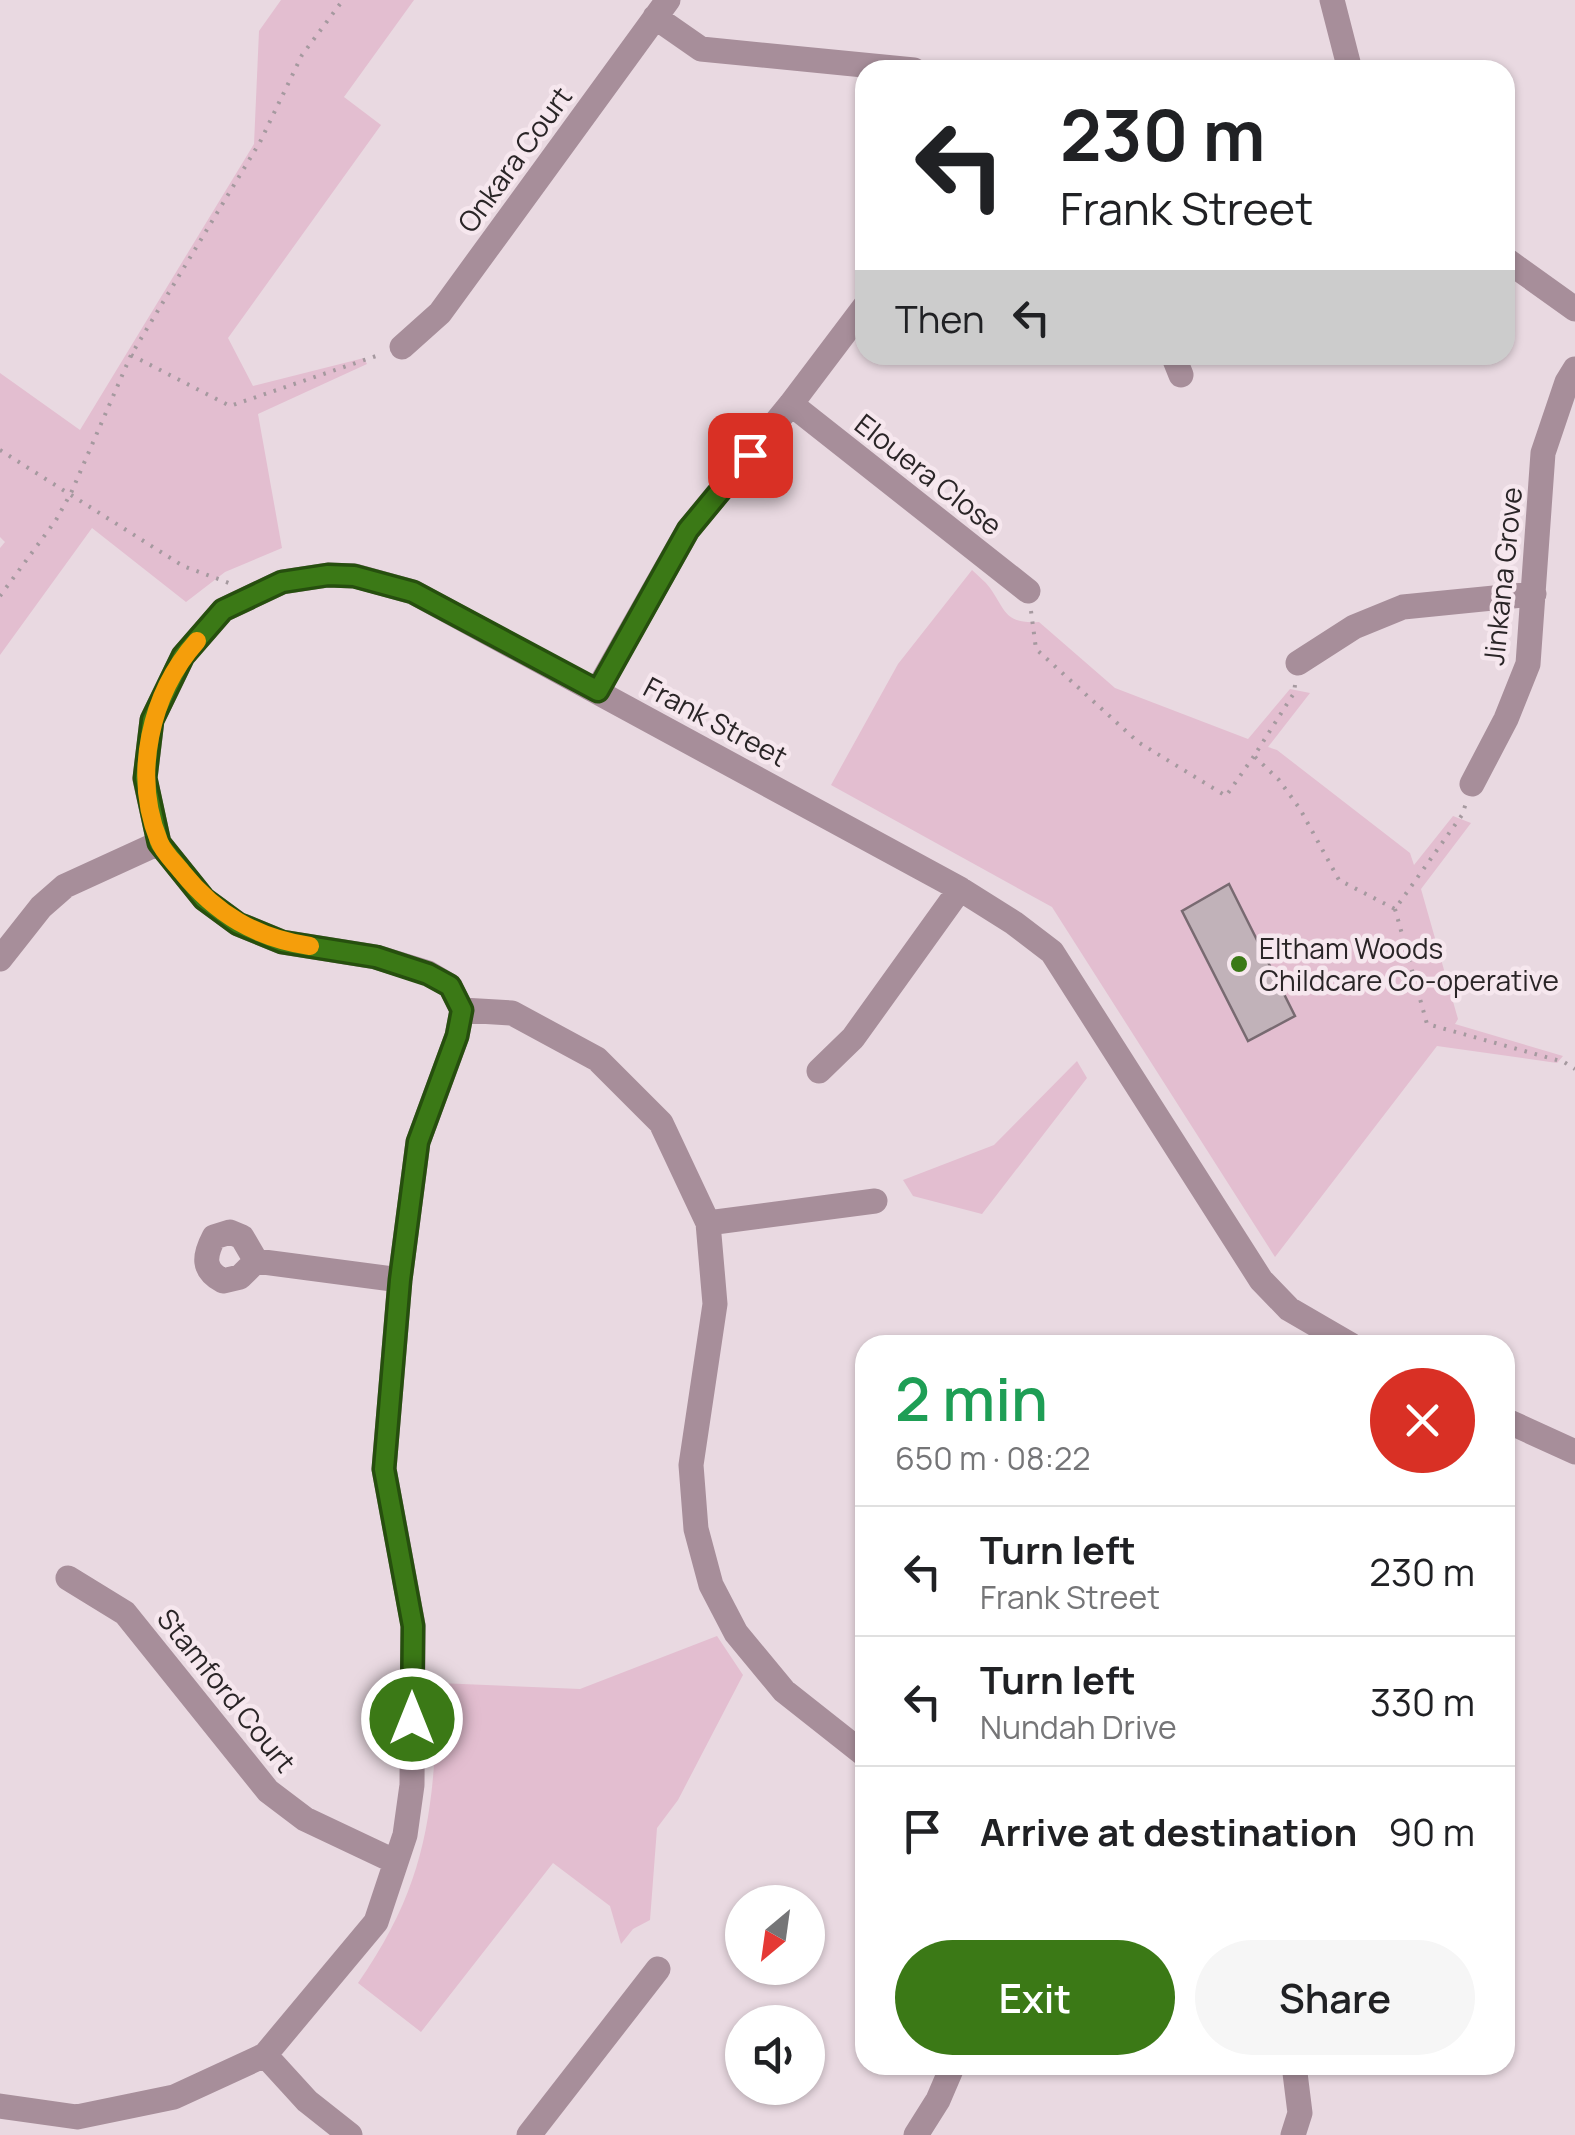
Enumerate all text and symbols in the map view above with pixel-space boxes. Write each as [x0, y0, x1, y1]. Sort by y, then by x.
street label: Onkara Court [448, 78, 580, 240]
text: 230 m [1060, 86, 1265, 182]
icon: left [895, 100, 1025, 230]
text: Frank Street [1060, 177, 1313, 239]
icon: left [1004, 290, 1059, 345]
text: Then [895, 292, 984, 344]
street label: Elouera Close [848, 405, 1010, 543]
pin [708, 413, 793, 498]
icon: arrive [723, 428, 778, 483]
street label: Jinkana Grove [1474, 485, 1530, 667]
street label: Frank Street [638, 667, 794, 775]
place label: Eltham Woods Childcare Co-operative [1259, 929, 1559, 999]
marker: Eltham Woods Childcare Co-operative [1228, 953, 1250, 975]
text: 2 min [895, 1357, 1048, 1439]
button: close [1370, 1368, 1475, 1473]
text: 650 m · 08:22 [895, 1436, 1091, 1480]
text: Turn left [980, 1523, 1136, 1575]
icon: left [895, 1544, 950, 1599]
text: 230 m [1369, 1545, 1475, 1597]
text: Frank Street [980, 1575, 1160, 1619]
street label: Stamford Court [149, 1600, 305, 1780]
text: Turn left [980, 1653, 1136, 1705]
position arrow [360, 1667, 464, 1771]
icon: left [895, 1674, 950, 1729]
text: 330 m [1370, 1675, 1475, 1727]
text: Nundah Drive [980, 1705, 1177, 1749]
icon: arrive [895, 1804, 950, 1859]
text: Arrive at destination [980, 1805, 1357, 1857]
text: 90 m [1388, 1805, 1475, 1857]
north arrow [725, 1885, 825, 1985]
map controls [725, 1885, 825, 2105]
button: Exit [895, 1940, 1175, 2055]
button: Share [1195, 1940, 1475, 2055]
button: sound [725, 2005, 825, 2105]

